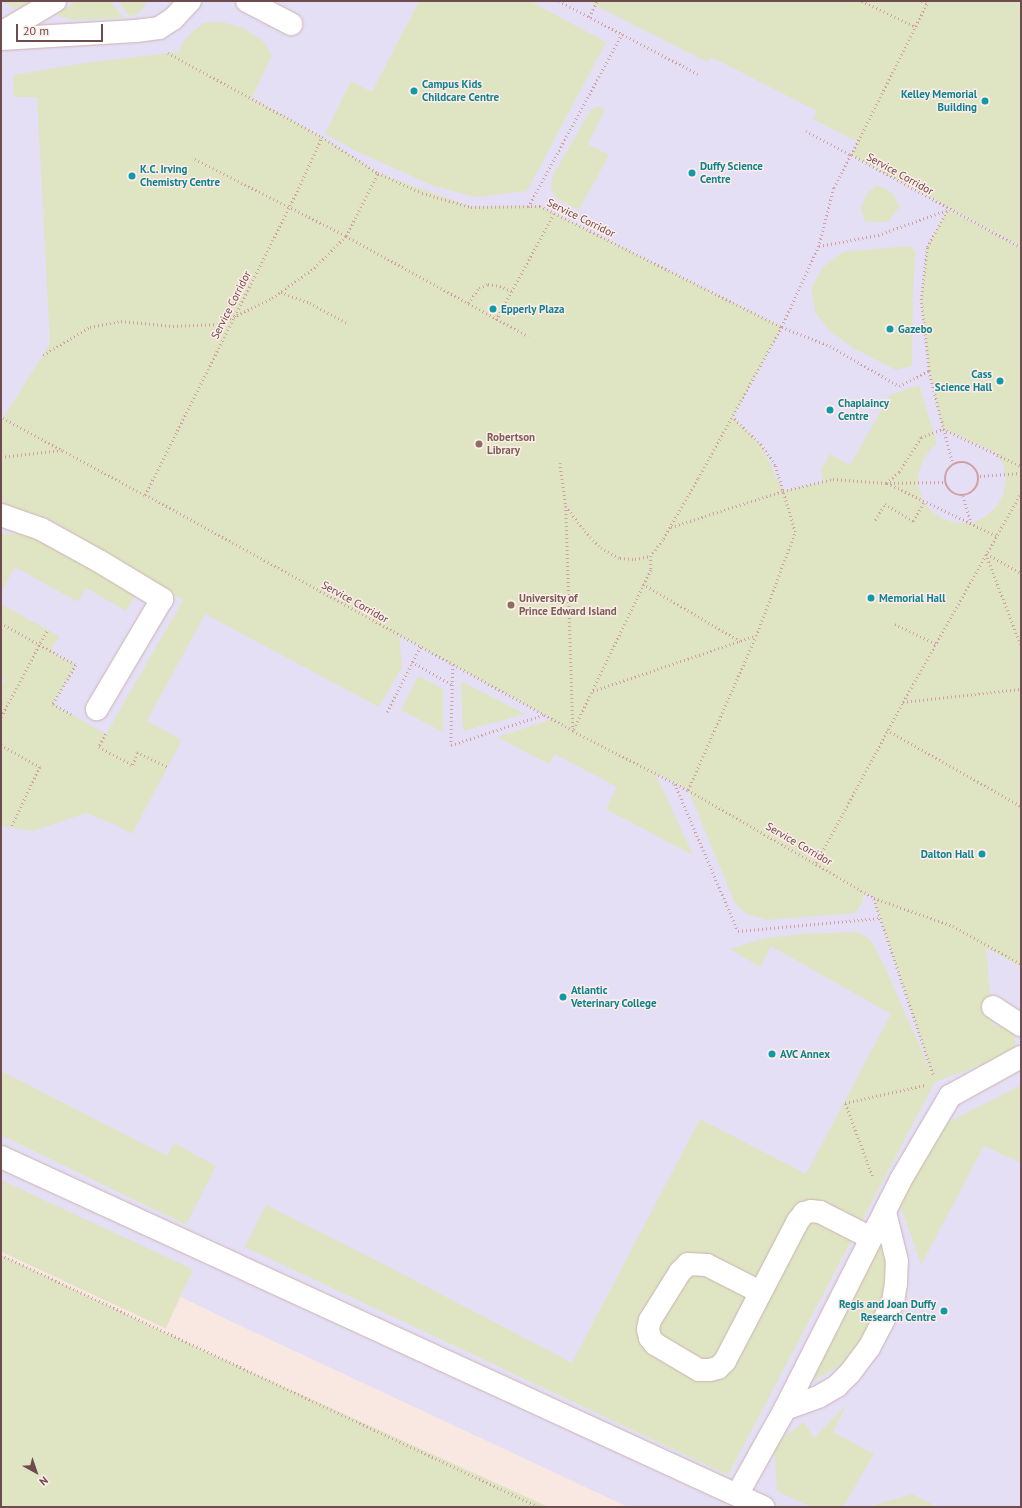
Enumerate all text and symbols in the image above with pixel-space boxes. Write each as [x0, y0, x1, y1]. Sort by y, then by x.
scale bar [18, 16, 105, 42]
text: 20 m [23, 23, 49, 38]
place label: Campus Kids Childcare Centre [422, 78, 499, 104]
marker: Campus Kids Childcare Centre [409, 86, 419, 96]
place label: Kelley Memorial Building [901, 88, 977, 114]
marker: Kelley Memorial Building [980, 96, 990, 106]
street label: Service Corridor [864, 150, 936, 198]
place label: Duffy Science Centre [700, 160, 763, 186]
place label: K.C. Irving Chemistry Centre [140, 163, 221, 189]
marker: Duffy Science Centre [687, 168, 697, 178]
marker: K.C. Irving Chemistry Centre [127, 171, 137, 181]
street label: Service Corridor [545, 196, 617, 240]
street label: Service Corridor [208, 269, 254, 341]
place label: Epperly Plaza [501, 302, 565, 316]
marker: Epperly Plaza [488, 304, 498, 314]
place label: Gazebo [898, 322, 932, 336]
marker: Gazebo [885, 324, 895, 334]
place label: Cass Science Hall [935, 368, 992, 394]
marker: Cass Science Hall [995, 376, 1005, 386]
place label: Chaplaincy Centre [838, 397, 889, 423]
marker: Chaplaincy Centre [825, 405, 835, 415]
place label: Robertson Library [487, 431, 535, 457]
marker: Robertson Library [474, 439, 484, 449]
street label: Service Corridor [319, 578, 391, 626]
place label: Memorial Hall [879, 591, 946, 605]
place label: University of Prince Edward Island [519, 592, 617, 618]
marker: Memorial Hall [866, 593, 876, 603]
marker: University of Prince Edward Island [506, 600, 516, 610]
street label: Service Corridor [763, 820, 835, 868]
place label: Dalton Hall [921, 847, 974, 861]
marker: Dalton Hall [977, 849, 987, 859]
place label: Atlantic Veterinary College [571, 984, 657, 1010]
marker: Atlantic Veterinary College [558, 992, 568, 1002]
place label: AVC Annex [780, 1047, 831, 1061]
marker: AVC Annex [767, 1049, 777, 1059]
place label: Regis and Joan Duffy Research Centre [839, 1298, 936, 1324]
marker: Regis and Joan Duffy Research Centre [939, 1306, 949, 1316]
north arrow [16, 1452, 56, 1492]
text: N [36, 1474, 51, 1489]

